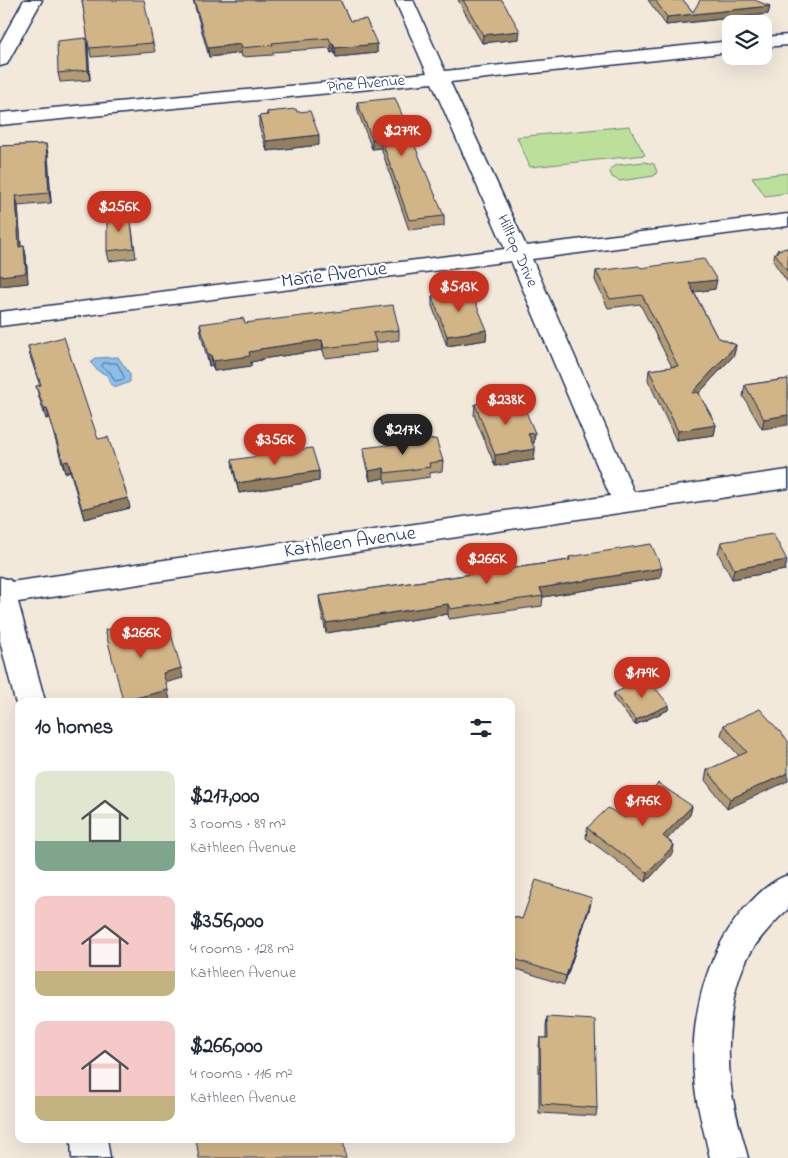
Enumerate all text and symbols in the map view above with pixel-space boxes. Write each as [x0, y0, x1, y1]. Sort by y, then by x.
map controls [722, 15, 772, 65]
button: layers [722, 15, 772, 65]
street label: Pine Avenue [326, 69, 407, 99]
pin: $279K [367, 114, 437, 157]
text: $279K [384, 119, 420, 143]
pin: $256K [84, 190, 154, 233]
text: $256K [98, 195, 140, 219]
street label: Hilltop Drive [490, 211, 544, 292]
street label: Marie Avenue [279, 255, 389, 297]
pin: $513K [424, 270, 494, 313]
text: $513K [440, 275, 478, 299]
pin: $238K [471, 384, 541, 426]
text: $238K [487, 388, 525, 412]
pin: $217K [368, 414, 438, 456]
text: $217K [384, 418, 422, 442]
pin: $356K [240, 424, 310, 466]
text: $356K [255, 428, 295, 452]
street label: Kathleen Avenue [282, 519, 418, 567]
pin: $266K [452, 542, 522, 585]
text: $266K [467, 547, 507, 571]
pin: $266K [106, 616, 176, 659]
text: $266K [121, 621, 161, 645]
pin: $179K [607, 656, 677, 699]
text: $179K [625, 661, 659, 685]
text: 10 homes [35, 713, 113, 743]
icon: filters [467, 714, 495, 742]
text: $217,000 [190, 782, 259, 812]
pin: $176K [608, 784, 678, 827]
text: $176K [625, 789, 661, 813]
icon: home [75, 791, 135, 851]
text: 3 rooms · 89 m² [190, 812, 286, 836]
text: Kathleen Avenue [190, 836, 296, 860]
text: $356,000 [190, 907, 263, 937]
icon: home [75, 916, 135, 976]
text: 4 rooms · 128 m² [190, 937, 294, 961]
text: Kathleen Avenue [190, 961, 296, 985]
text: $266,000 [190, 1032, 262, 1062]
icon: home [75, 1041, 135, 1101]
text: 4 rooms · 116 m² [190, 1062, 293, 1086]
text: Kathleen Avenue [190, 1086, 296, 1110]

